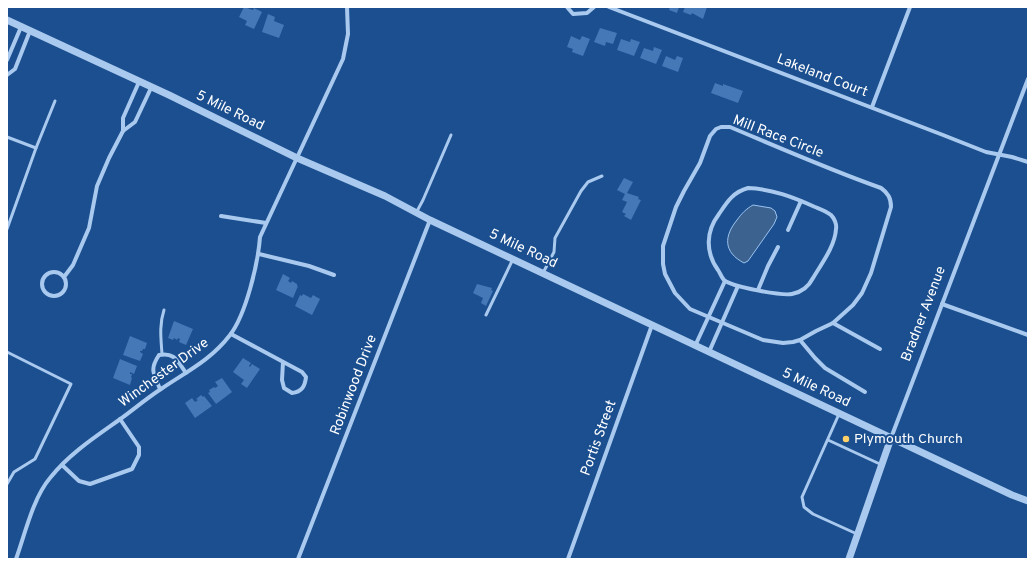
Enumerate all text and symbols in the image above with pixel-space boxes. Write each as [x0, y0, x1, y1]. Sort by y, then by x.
street label: Lakeland Court [774, 51, 870, 101]
street label: 5 Mile Road [193, 87, 267, 135]
street label: Mill Race Circle [730, 112, 826, 162]
street label: 5 Mile Road [486, 226, 560, 272]
street label: Bradner Avenue [898, 264, 950, 364]
street label: Robinwood Drive [327, 332, 381, 438]
street label: Winchester Drive [116, 335, 212, 411]
street label: 5 Mile Road [779, 365, 853, 411]
street label: Portis Street [577, 398, 621, 478]
place label: Plymouth Church [854, 431, 963, 448]
marker: Plymouth Church [841, 434, 851, 444]

